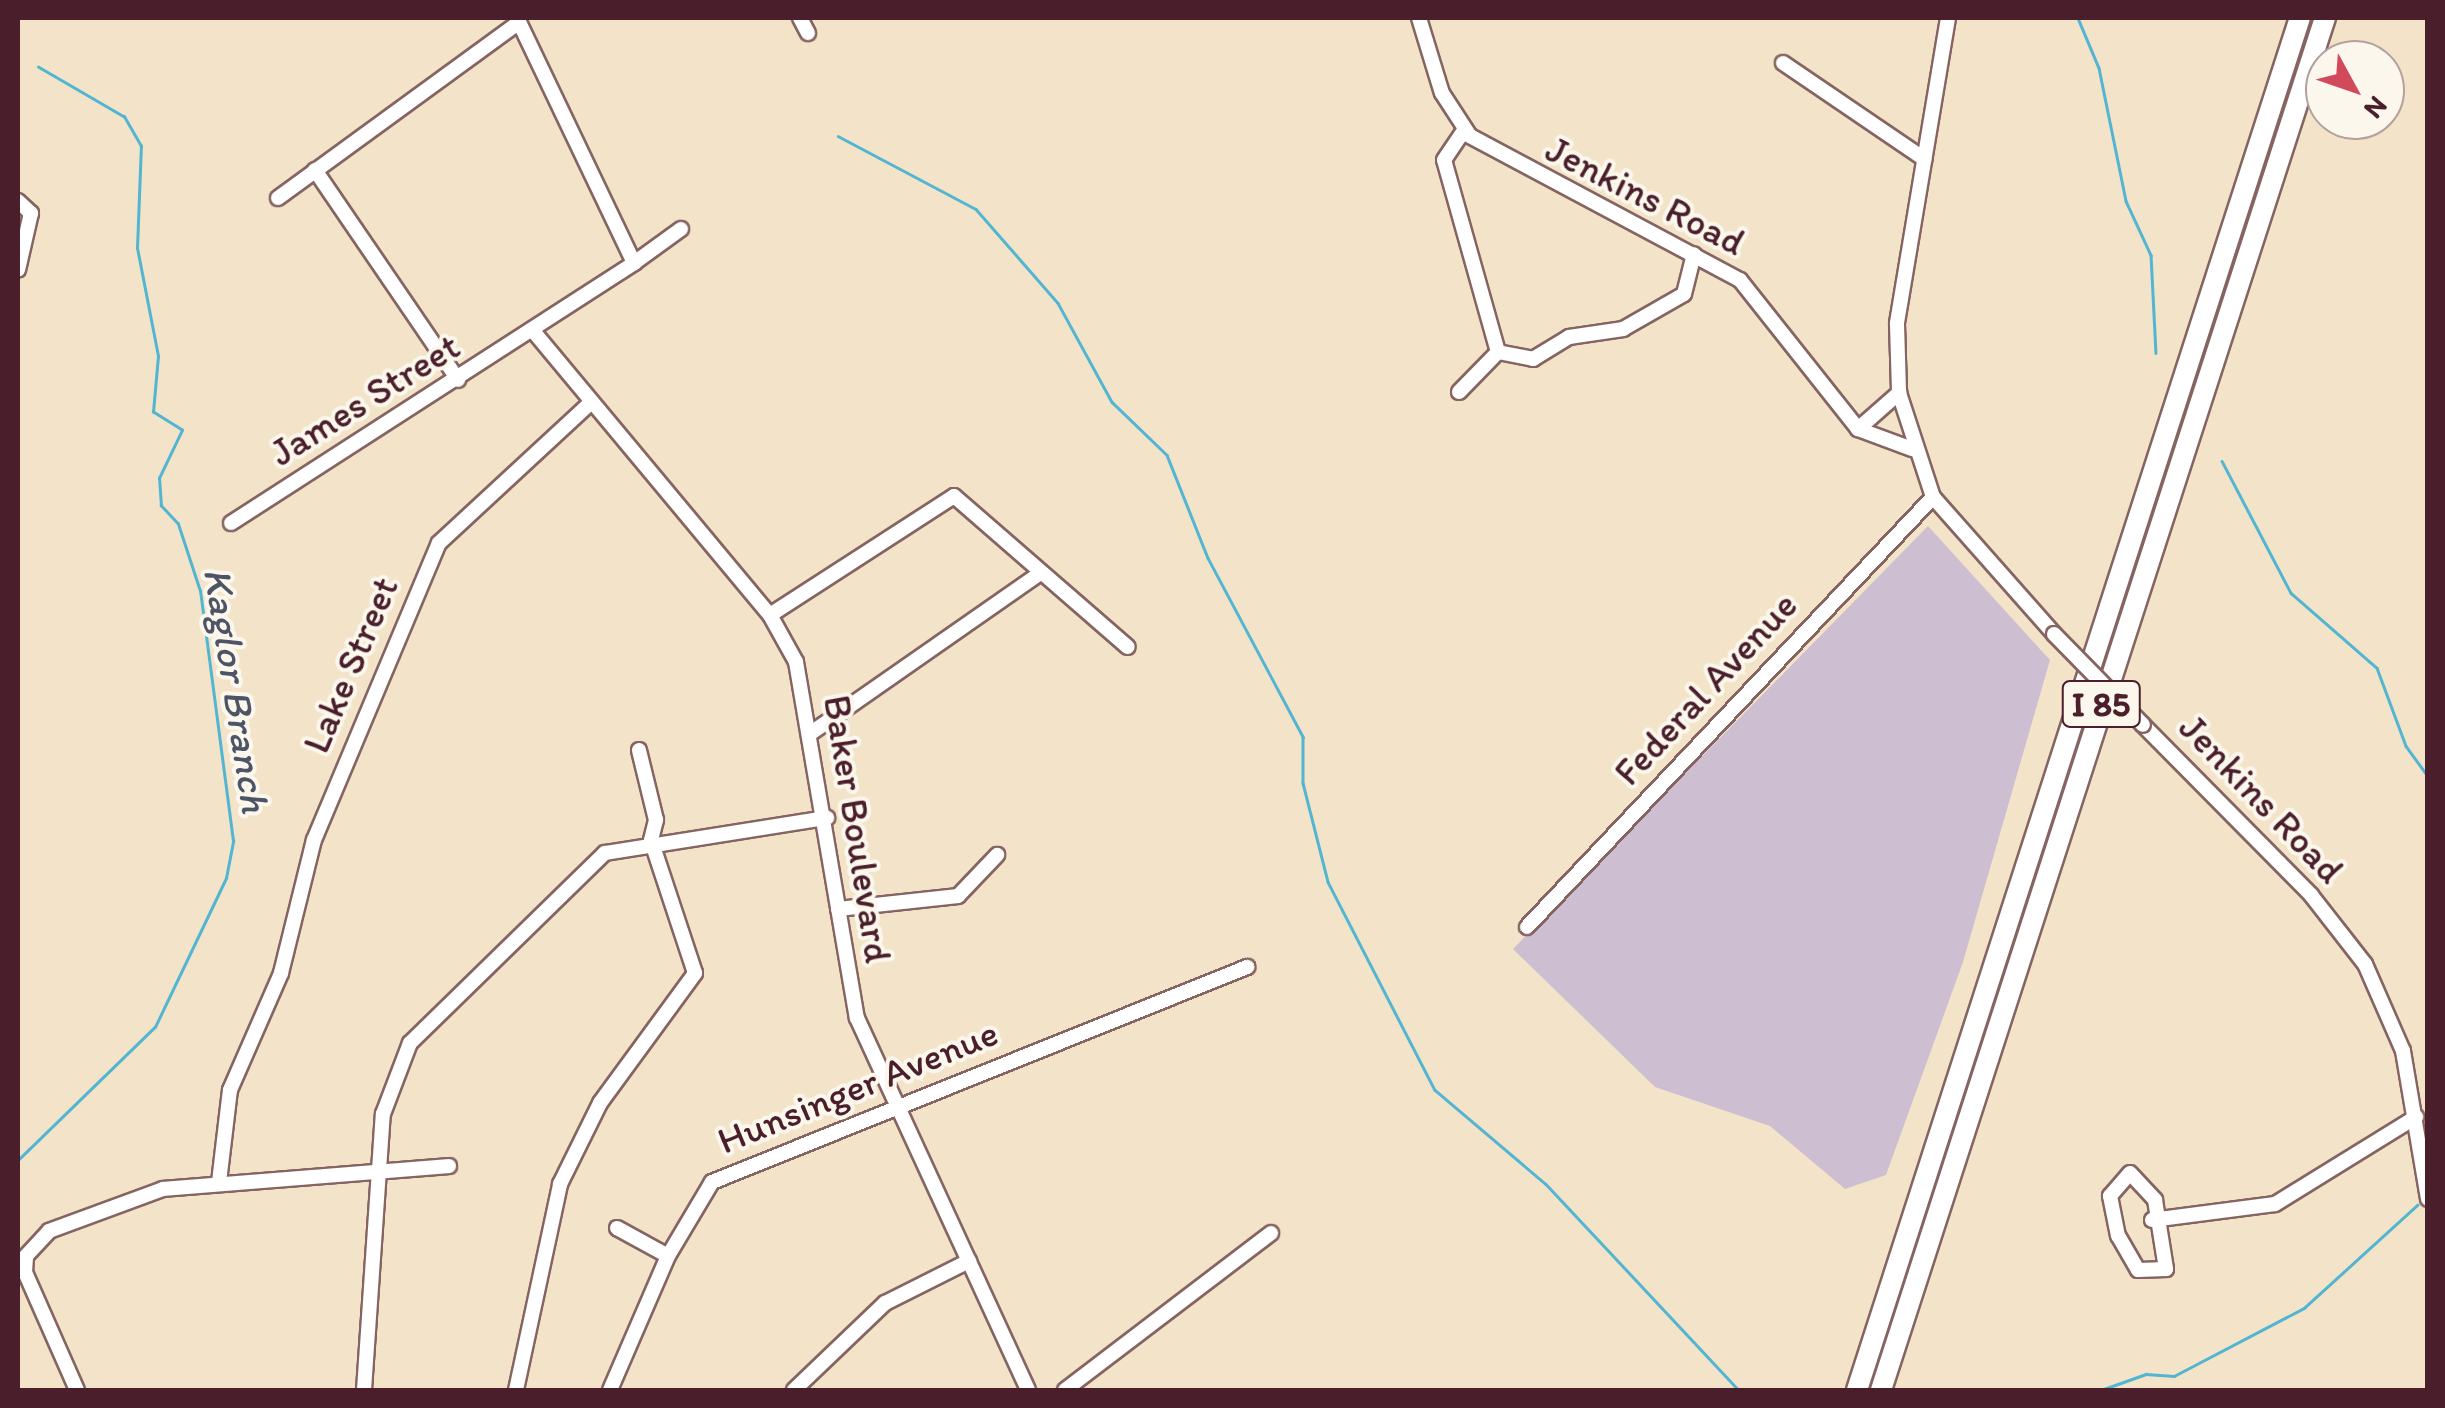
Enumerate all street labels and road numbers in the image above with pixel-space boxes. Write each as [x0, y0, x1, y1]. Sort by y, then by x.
street label: Jenkins Road [1538, 127, 1752, 265]
street label: James Street [262, 324, 468, 476]
street label: Lake Street [294, 571, 408, 759]
street label: Federal Avenue [1605, 583, 1807, 795]
road number: I 85 [2061, 674, 2141, 734]
street label: Baker Boulevard [813, 691, 901, 967]
street label: Jenkins Road [2170, 705, 2352, 893]
street label: Hunsinger Avenue [712, 1010, 1004, 1164]

